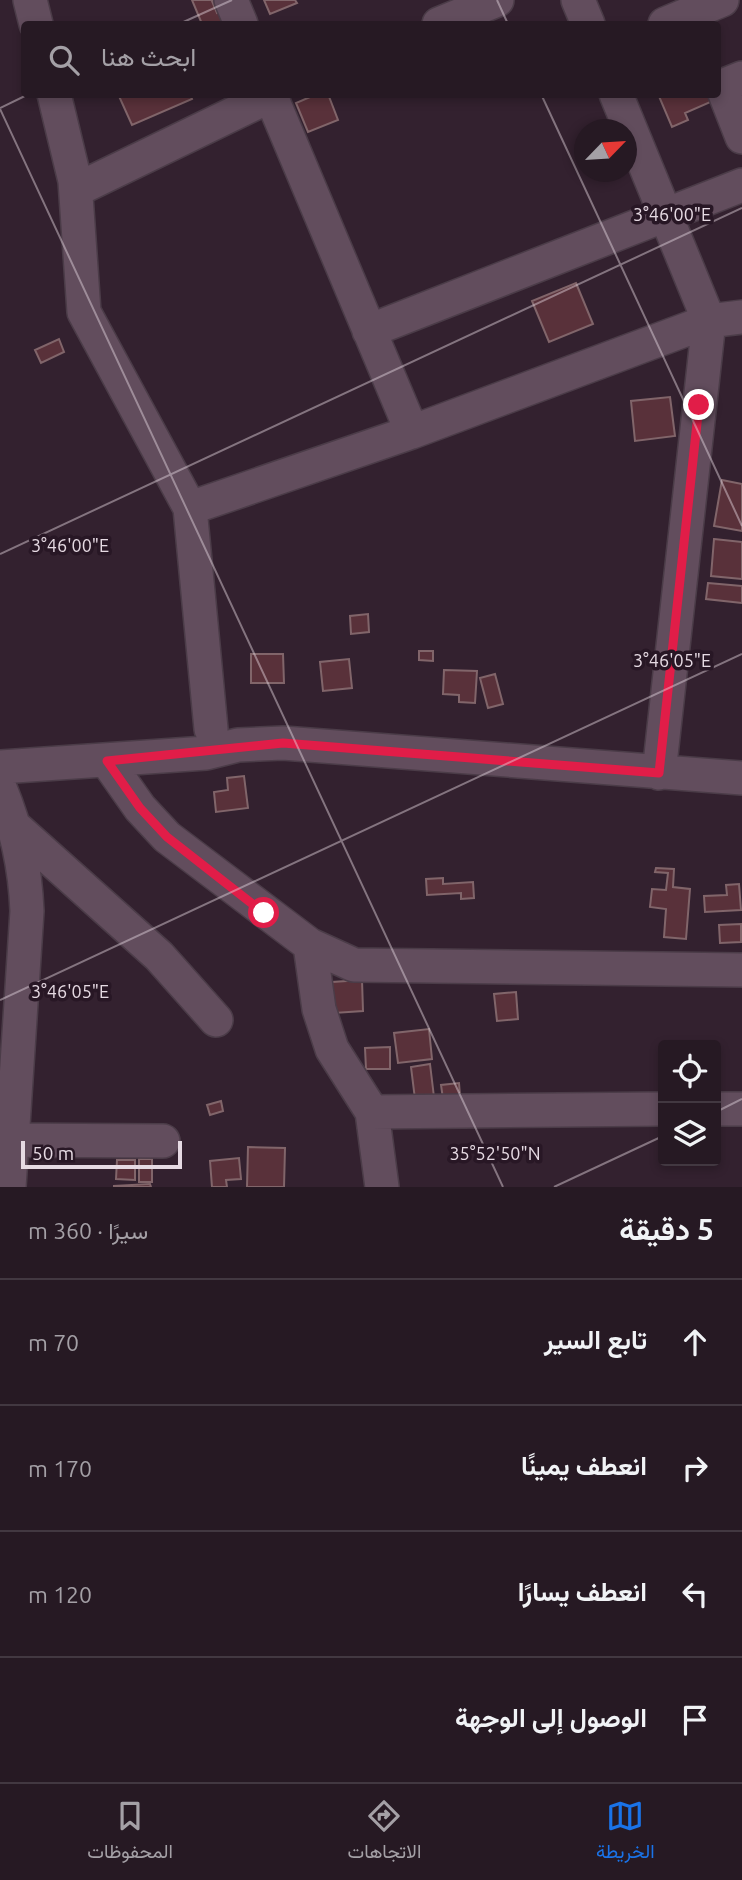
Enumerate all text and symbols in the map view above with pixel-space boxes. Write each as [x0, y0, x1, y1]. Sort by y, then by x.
search box [21, 21, 721, 98]
icon: search [45, 41, 83, 79]
text: ابحث هنا [101, 42, 196, 71]
north arrow [574, 119, 637, 182]
text: 3°46'00"E [633, 204, 711, 224]
route end [683, 389, 714, 420]
text: 3°46'00"E [31, 535, 109, 555]
text: 3°46'05"E [633, 650, 711, 670]
route start [248, 897, 279, 928]
text: 3°46'05"E [31, 981, 109, 1001]
map controls [658, 1040, 721, 1166]
button: locate [658, 1040, 721, 1103]
button: layers [658, 1103, 721, 1166]
scale bar [21, 1138, 182, 1170]
text: 50 m [32, 1142, 74, 1164]
text: 35°52'50"N [449, 1143, 541, 1163]
text: 5 دقيقة [619, 1212, 714, 1246]
text: سيرًا · 360 m [28, 1218, 148, 1243]
icon: ahead [676, 1323, 714, 1361]
text: تابع السير [544, 1325, 647, 1354]
text: 70 m [28, 1330, 79, 1355]
icon: right [676, 1449, 714, 1487]
text: انعطف يمينًا [521, 1451, 647, 1480]
text: 170 m [28, 1456, 92, 1481]
icon: left [676, 1575, 714, 1613]
text: انعطف يسارًا [518, 1577, 647, 1606]
text: 120 m [28, 1582, 92, 1607]
icon: arrive [676, 1701, 714, 1739]
text: الوصول إلى الوجهة [455, 1703, 647, 1732]
tab: المحفوظات [87, 1797, 173, 1868]
tab: الاتجاهات [348, 1797, 421, 1868]
tab: الخريطة [596, 1797, 655, 1868]

